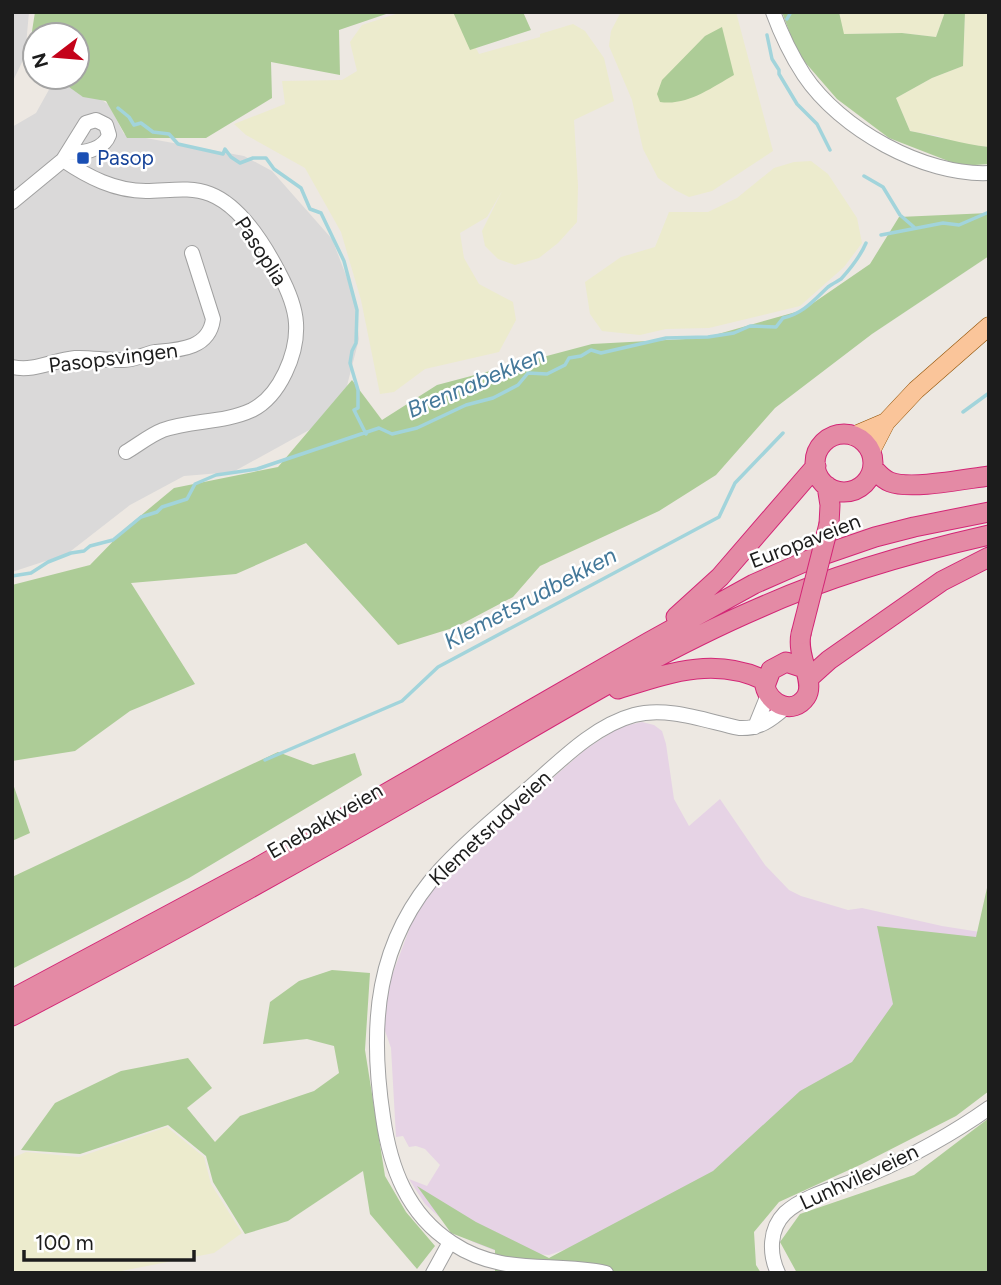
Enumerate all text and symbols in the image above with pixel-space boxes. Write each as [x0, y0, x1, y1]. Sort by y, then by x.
north arrow [21, 21, 91, 91]
text: N [27, 50, 53, 71]
place label: Pasop [97, 145, 154, 170]
marker: Pasop [75, 150, 91, 166]
street label: Pasoplia [230, 212, 293, 290]
street label: Pasopsvingen [47, 337, 179, 378]
water label: Brennabekken [403, 340, 549, 424]
street label: Europaveien [746, 508, 864, 573]
water label: Klemetsrudbekken [439, 541, 621, 655]
street label: Klemetsrudveien [424, 765, 556, 890]
street label: Enebakkveien [263, 777, 387, 864]
street label: Lunhvileveien [796, 1138, 922, 1215]
scale bar [24, 1218, 194, 1262]
text: 100 m [35, 1230, 94, 1255]

